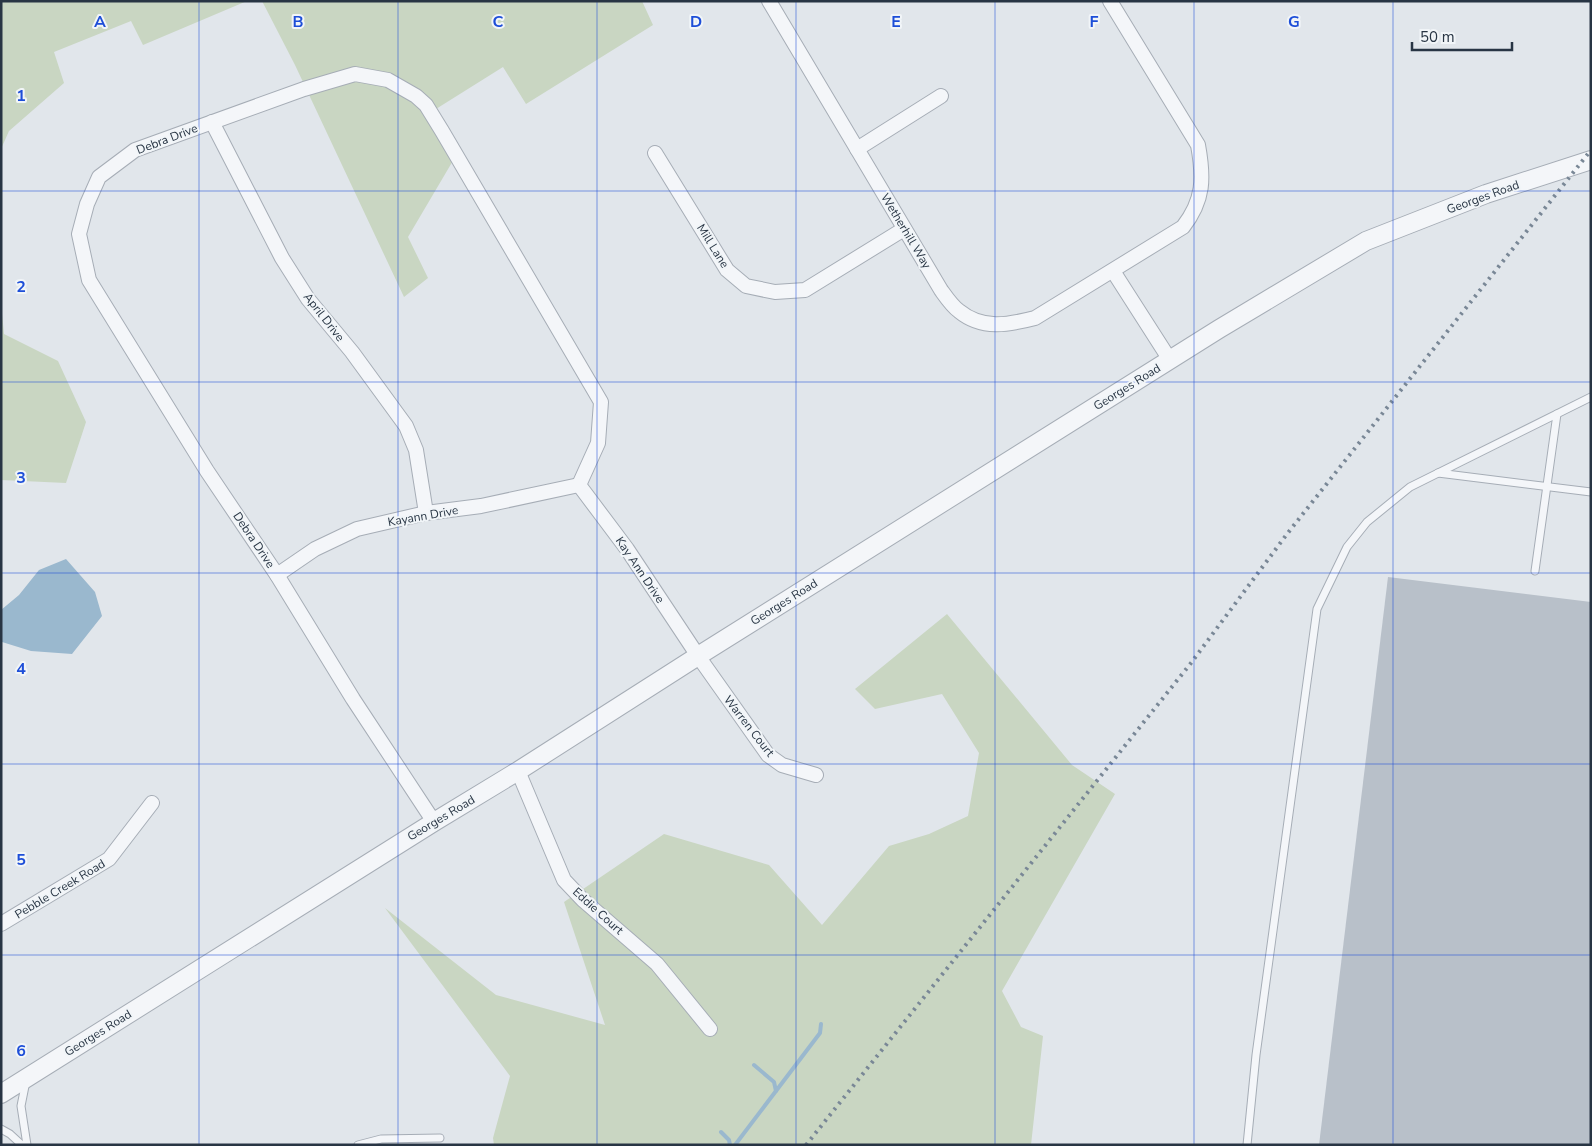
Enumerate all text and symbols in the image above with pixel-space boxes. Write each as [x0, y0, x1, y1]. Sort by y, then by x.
text: A [94, 11, 106, 33]
text: B [292, 11, 304, 33]
text: C [493, 11, 504, 33]
text: D [690, 11, 702, 33]
text: E [891, 11, 901, 33]
text: F [1090, 11, 1099, 33]
text: G [1288, 11, 1300, 33]
scale bar [1412, 20, 1512, 52]
text: 50 m [1420, 27, 1455, 47]
text: 1 [16, 85, 26, 107]
street label: Debra Drive [134, 120, 200, 158]
street label: Georges Road [1444, 176, 1522, 218]
street label: Wetherhill Way [877, 190, 935, 272]
street label: Mill Lane [693, 221, 733, 271]
text: 2 [16, 276, 26, 298]
street label: April Drive [300, 289, 348, 345]
street label: Georges Road [1090, 360, 1164, 414]
text: 3 [16, 467, 26, 489]
street label: Kayann Drive [386, 502, 460, 530]
street label: Debra Drive [229, 509, 279, 571]
street label: Kay Ann Drive [612, 534, 668, 606]
street label: Georges Road [747, 575, 821, 629]
text: 4 [16, 658, 26, 680]
street label: Warren Court [720, 692, 778, 761]
street label: Georges Road [404, 792, 478, 844]
text: 5 [16, 849, 26, 871]
street label: Pebble Creek Road [12, 856, 108, 922]
street label: Eddie Court [569, 884, 627, 939]
street label: Georges Road [61, 1006, 135, 1060]
text: 6 [16, 1040, 26, 1062]

